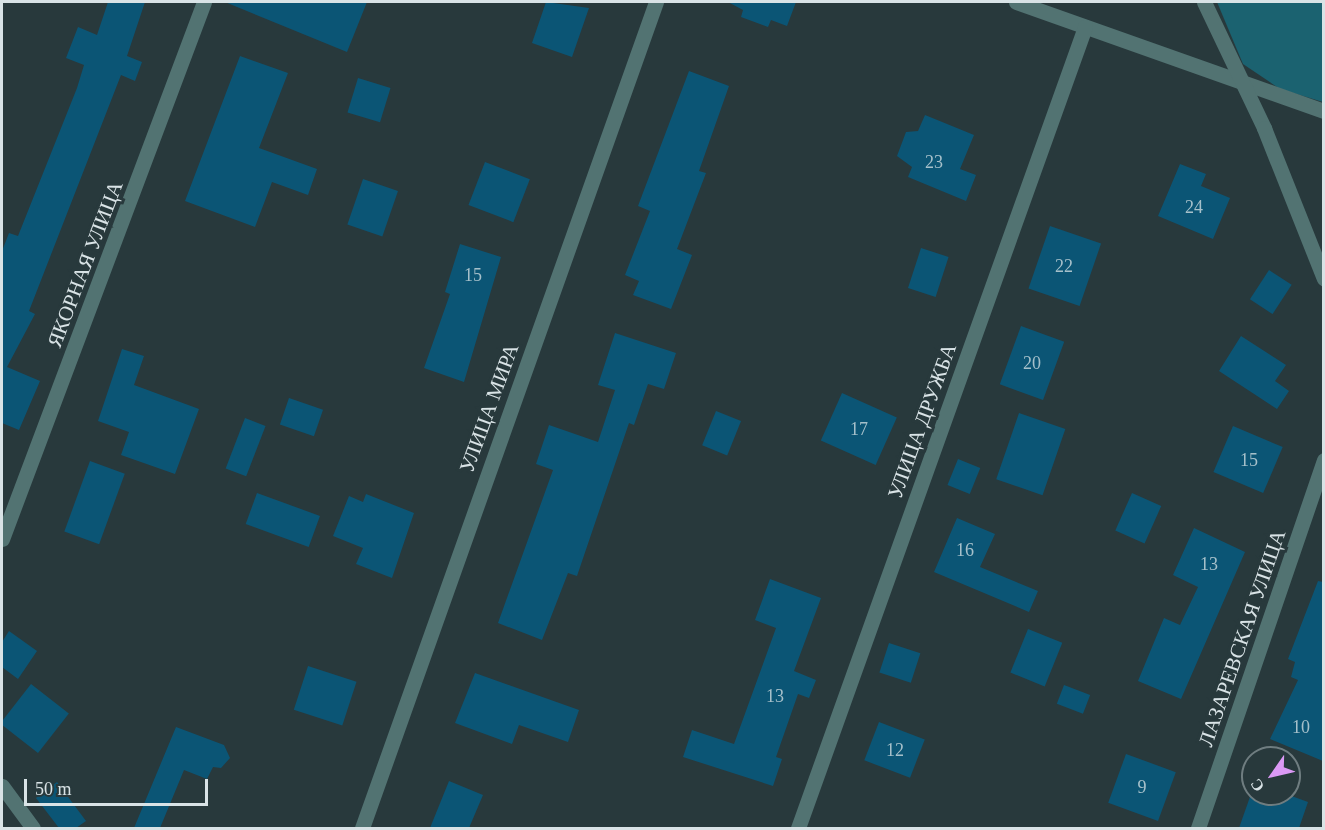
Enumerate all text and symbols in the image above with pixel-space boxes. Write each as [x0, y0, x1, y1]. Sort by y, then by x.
house number: 23 [925, 151, 943, 173]
street label: ЯКОРНАЯ УЛИЦА [42, 177, 128, 351]
house number: 24 [1185, 196, 1203, 218]
house number: 22 [1055, 255, 1073, 277]
house number: 15 [464, 264, 482, 286]
street label: УЛИЦА МИРА [454, 340, 524, 476]
street label: УЛИЦА ДРУЖБА [882, 340, 962, 502]
house number: 20 [1023, 352, 1041, 374]
house number: 17 [850, 418, 868, 440]
house number: 15 [1240, 449, 1258, 471]
street label: ЛАЗАРЕВСКАЯ УЛИЦА [1193, 526, 1291, 750]
house number: 16 [956, 539, 974, 561]
house number: 13 [1200, 553, 1218, 575]
house number: 13 [766, 685, 784, 707]
house number: 10 [1292, 716, 1310, 738]
house number: 12 [886, 739, 904, 761]
north arrow [1241, 746, 1301, 806]
scale bar [27, 767, 212, 805]
house number: 9 [1138, 776, 1146, 798]
text: С [1247, 776, 1268, 795]
text: 50 m [35, 779, 72, 799]

